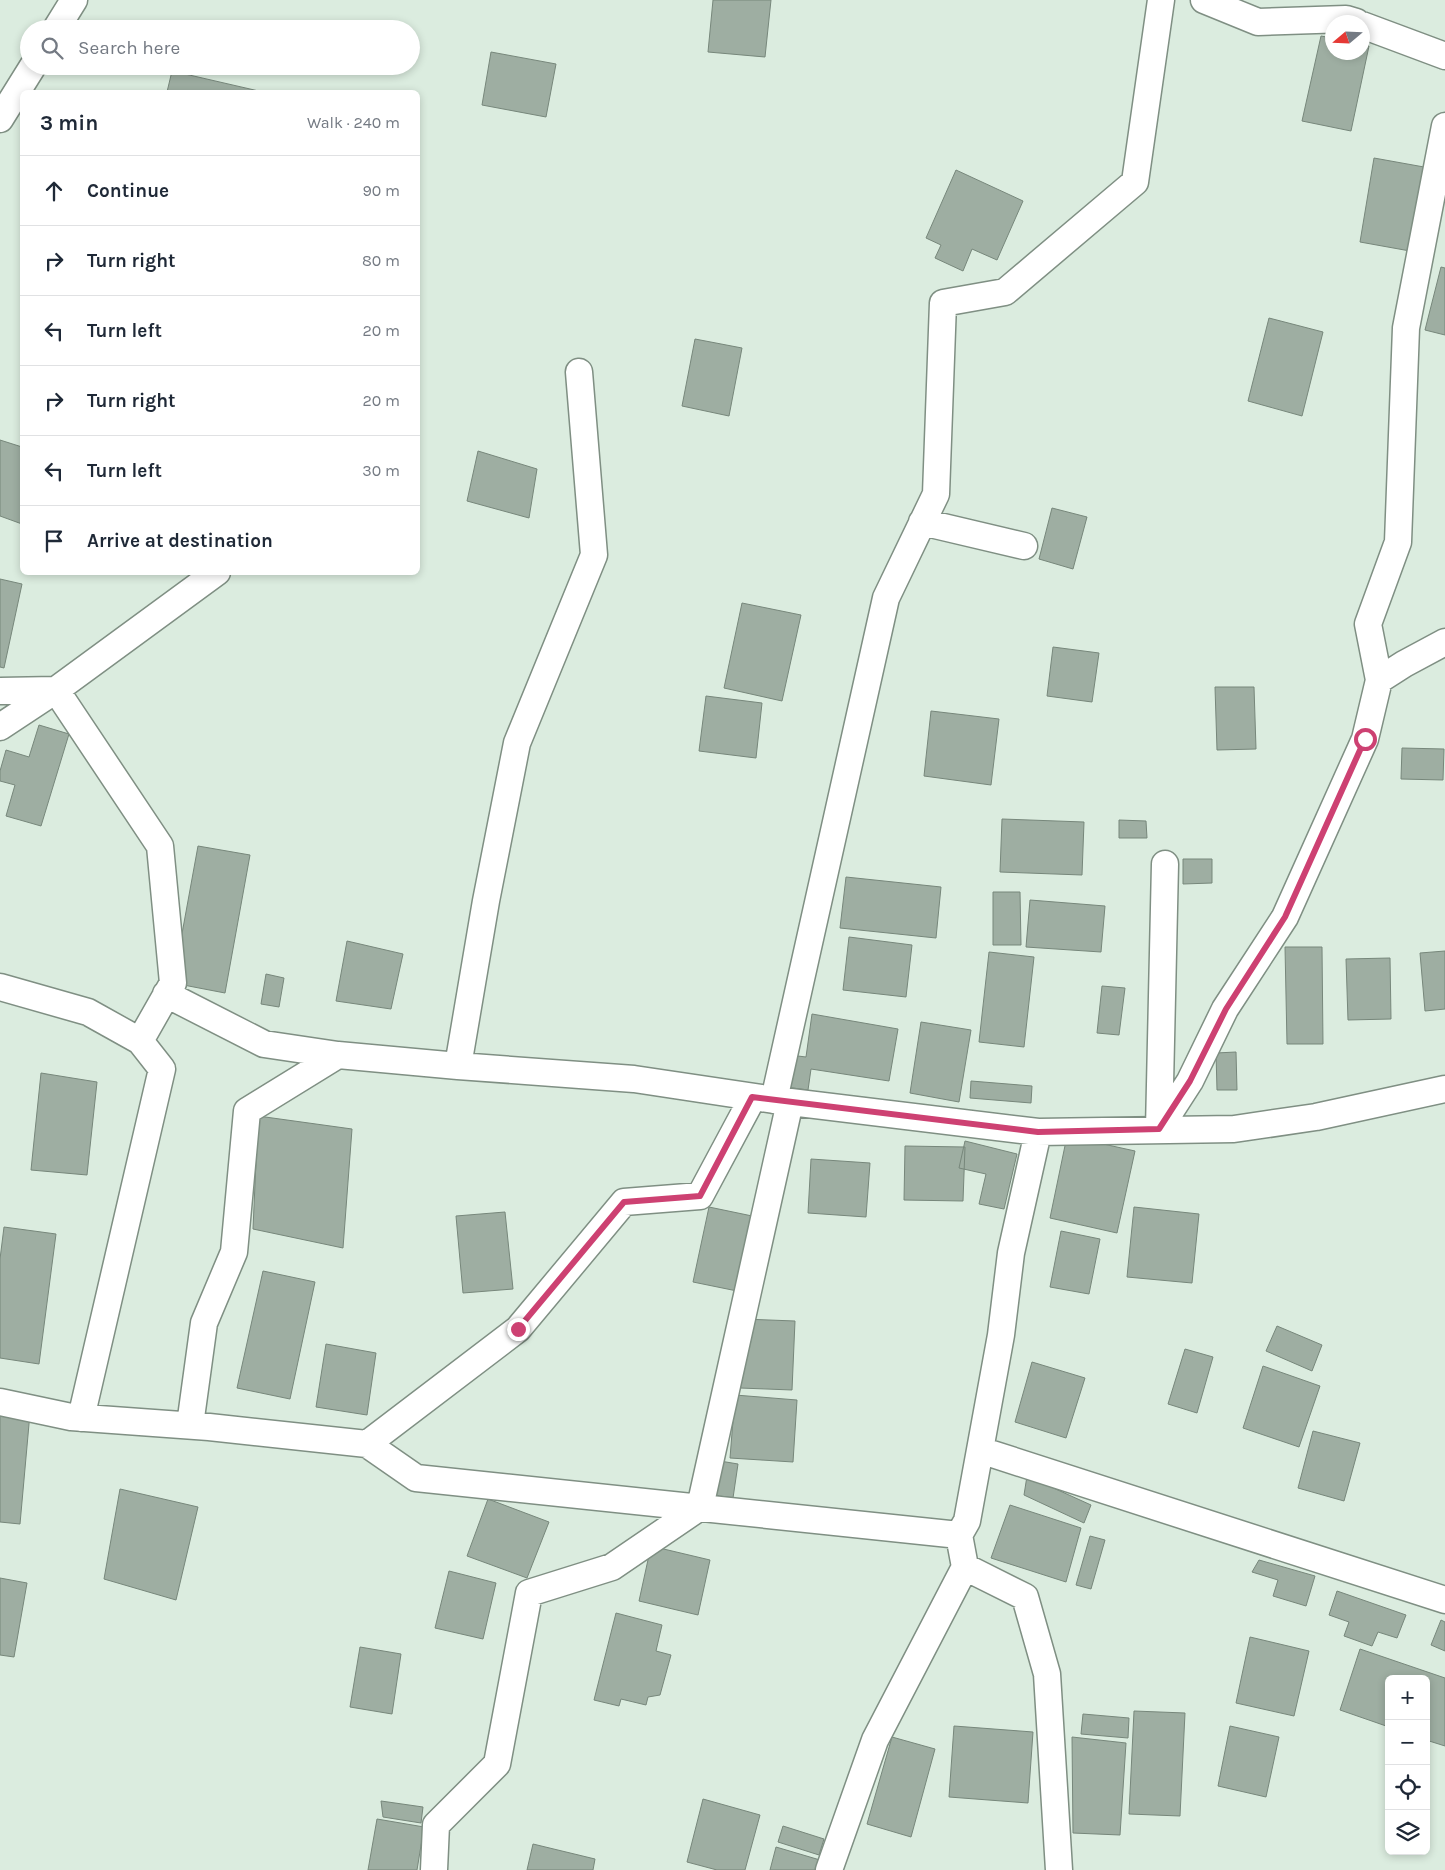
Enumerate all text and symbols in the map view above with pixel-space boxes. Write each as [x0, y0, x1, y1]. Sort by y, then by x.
north arrow [1325, 15, 1370, 60]
search box [20, 20, 420, 75]
icon: search [38, 34, 66, 62]
text: Search here [78, 37, 180, 59]
text: 3 min [40, 111, 98, 135]
text: Walk · 240 m [307, 113, 400, 132]
icon: ahead [40, 177, 68, 205]
text: Continue [87, 180, 169, 202]
text: 90 m [362, 181, 400, 200]
icon: right [40, 247, 68, 275]
text: Turn right [87, 250, 176, 272]
text: 80 m [362, 251, 400, 270]
icon: left [40, 317, 68, 345]
text: Turn left [87, 320, 162, 342]
text: 20 m [362, 321, 400, 340]
icon: right [40, 387, 68, 415]
text: Turn right [87, 390, 176, 412]
text: 20 m [362, 391, 400, 410]
icon: left [40, 457, 68, 485]
text: Turn left [87, 460, 162, 482]
text: 30 m [362, 461, 400, 480]
icon: arrive [40, 527, 68, 555]
text: Arrive at destination [87, 530, 273, 552]
route start [1354, 728, 1377, 751]
route end [507, 1318, 530, 1341]
map controls [1385, 1675, 1430, 1855]
button: + [1385, 1675, 1430, 1720]
button: − [1385, 1720, 1430, 1765]
button: locate [1385, 1765, 1430, 1810]
button: layers [1385, 1810, 1430, 1855]

